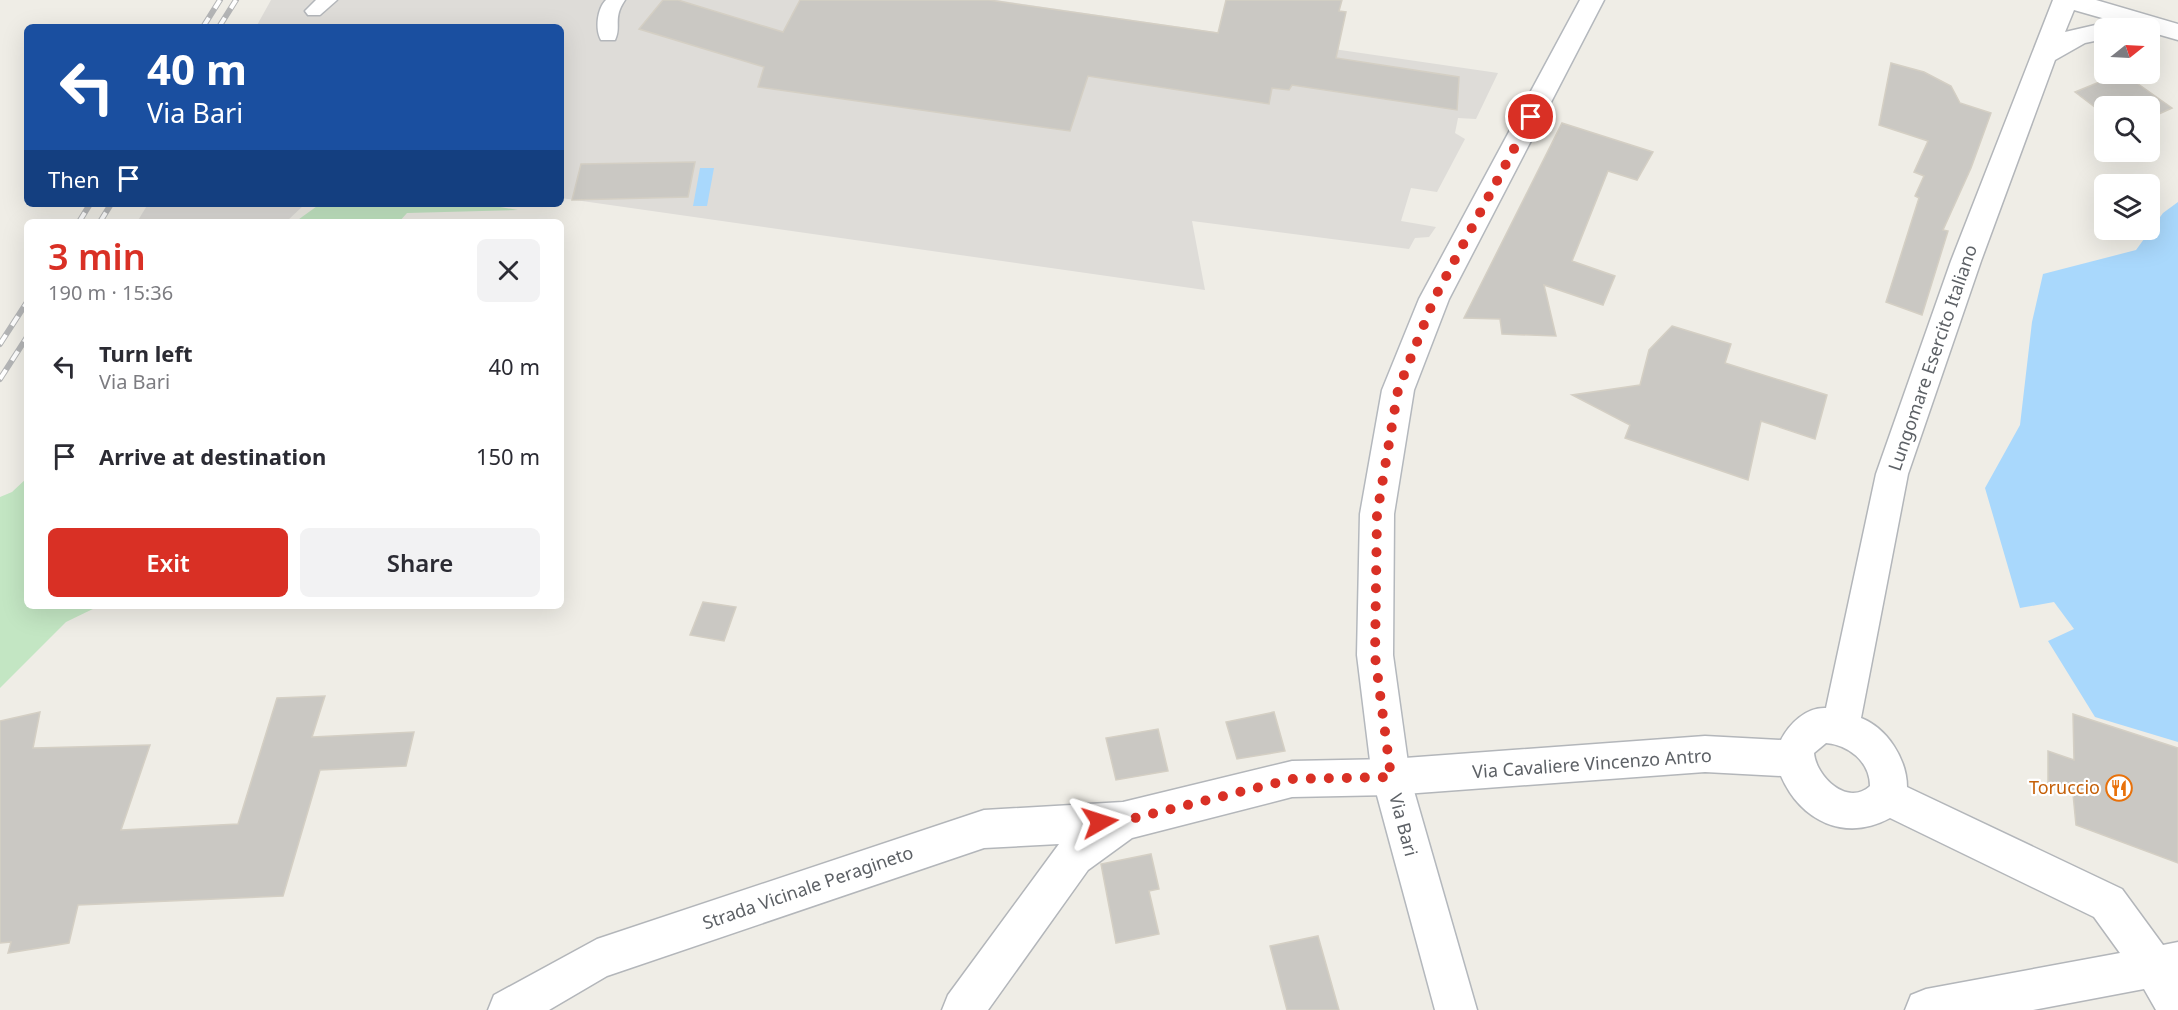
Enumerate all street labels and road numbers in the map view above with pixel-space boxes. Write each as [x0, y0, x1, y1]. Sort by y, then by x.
street label: Lungomare Esercito Italiano [1882, 241, 1982, 474]
street label: Via Cavaliere Vincenzo Antro [1471, 743, 1712, 783]
street label: Via Bari [1384, 791, 1424, 859]
street label: Strada Vicinale Peragineto [699, 840, 916, 934]

